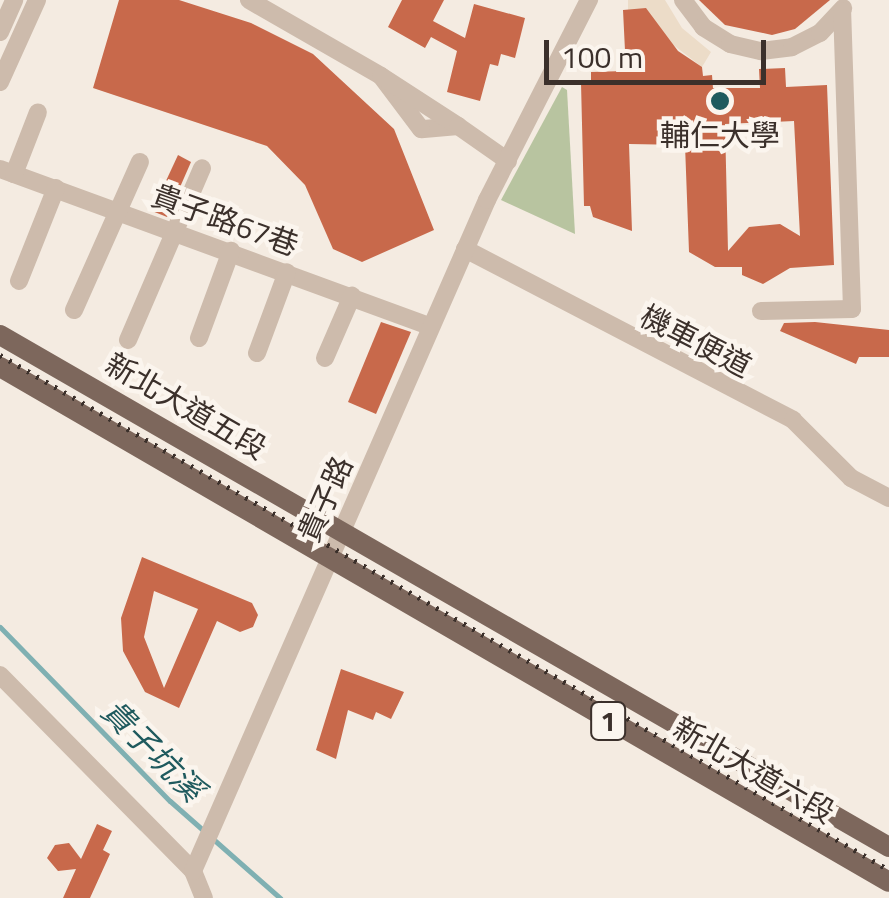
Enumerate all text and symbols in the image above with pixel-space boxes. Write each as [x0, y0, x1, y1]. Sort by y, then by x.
scale bar [549, 20, 772, 82]
text: 100 m [561, 34, 643, 80]
marker: 輔仁大學 [709, 90, 731, 112]
place label: 輔仁大學 [660, 117, 780, 153]
street label: 貴子路67巷 [147, 177, 303, 263]
street label: 機車便道 [634, 298, 758, 384]
street label: 新北大道五段 [99, 345, 273, 467]
street label: 貴子路 [290, 451, 360, 547]
water label: 貴子坑溪 [94, 691, 212, 809]
road number: 1 [588, 698, 628, 744]
street label: 新北大道六段 [667, 709, 841, 831]

